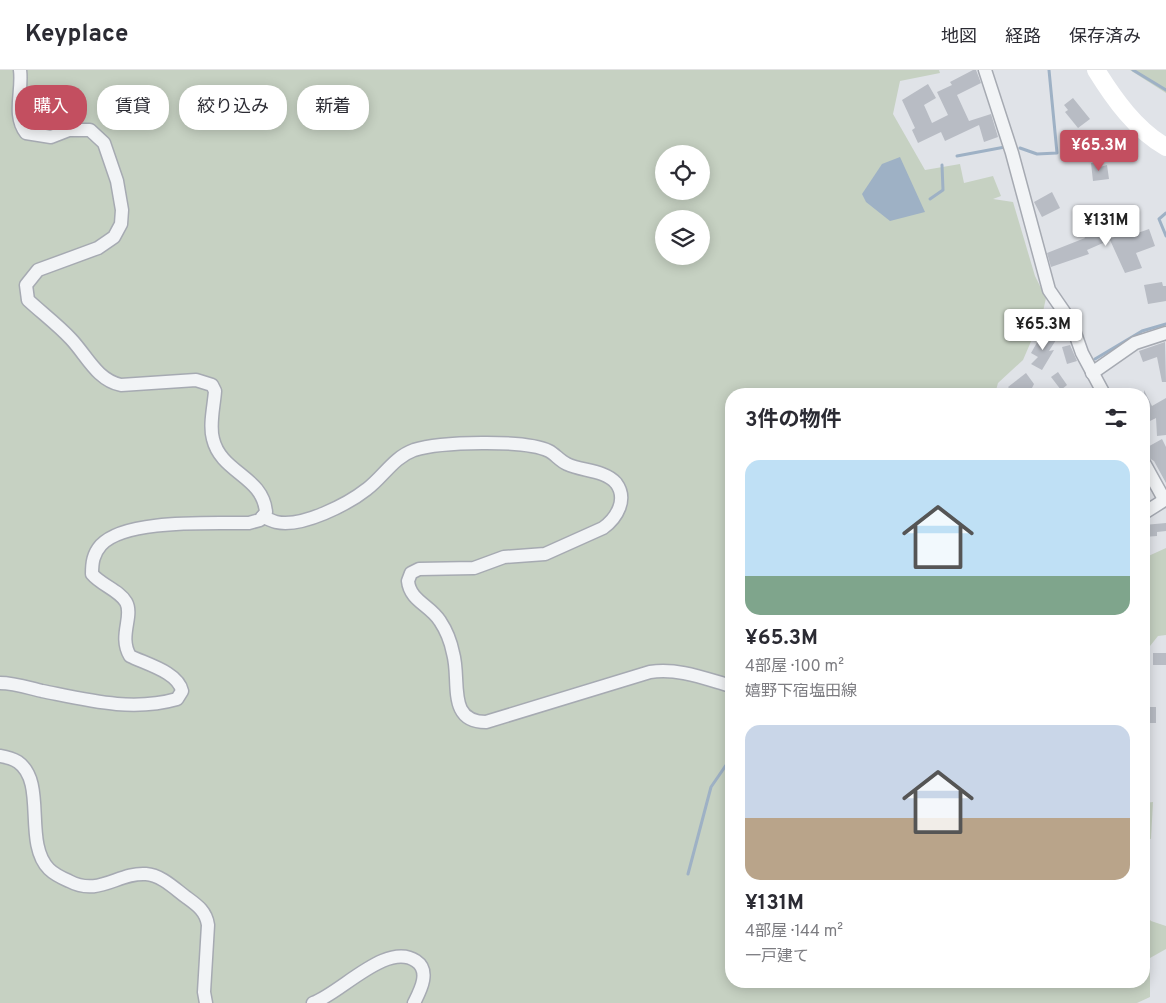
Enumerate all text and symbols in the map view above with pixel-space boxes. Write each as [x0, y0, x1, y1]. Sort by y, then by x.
text: Keyplace [25, 20, 128, 50]
text: 地図 [941, 26, 977, 49]
text: 経路 [1005, 26, 1041, 49]
text: 保存済み [1069, 26, 1141, 49]
chip: 購入 [15, 85, 87, 130]
chip: 賃貸 [97, 85, 169, 130]
chip: 絞り込み [179, 85, 287, 130]
chip: 新着 [297, 85, 369, 130]
pin: ¥65.3M [1058, 129, 1140, 172]
text: ¥65.3M [1071, 136, 1127, 156]
map controls [655, 145, 710, 265]
button: locate [655, 145, 710, 200]
pin: ¥131M [1071, 204, 1141, 247]
button: layers [655, 210, 710, 265]
text: ¥131M [1084, 211, 1129, 231]
pin: ¥65.3M [1002, 308, 1084, 351]
text: ¥65.3M [1015, 315, 1071, 335]
icon: filters [1102, 404, 1130, 432]
text: 3件の物件 [745, 407, 842, 434]
icon: home [893, 492, 983, 582]
text: ¥65.3M [745, 625, 818, 652]
text: 4部屋 · 100 m² [745, 657, 844, 677]
text: 嬉野下宿塩田線 [745, 682, 857, 702]
icon: home [893, 757, 983, 847]
text: ¥131M [745, 890, 804, 917]
text: 4部屋 · 144 m² [745, 922, 843, 942]
text: 一戸建て [745, 947, 809, 967]

